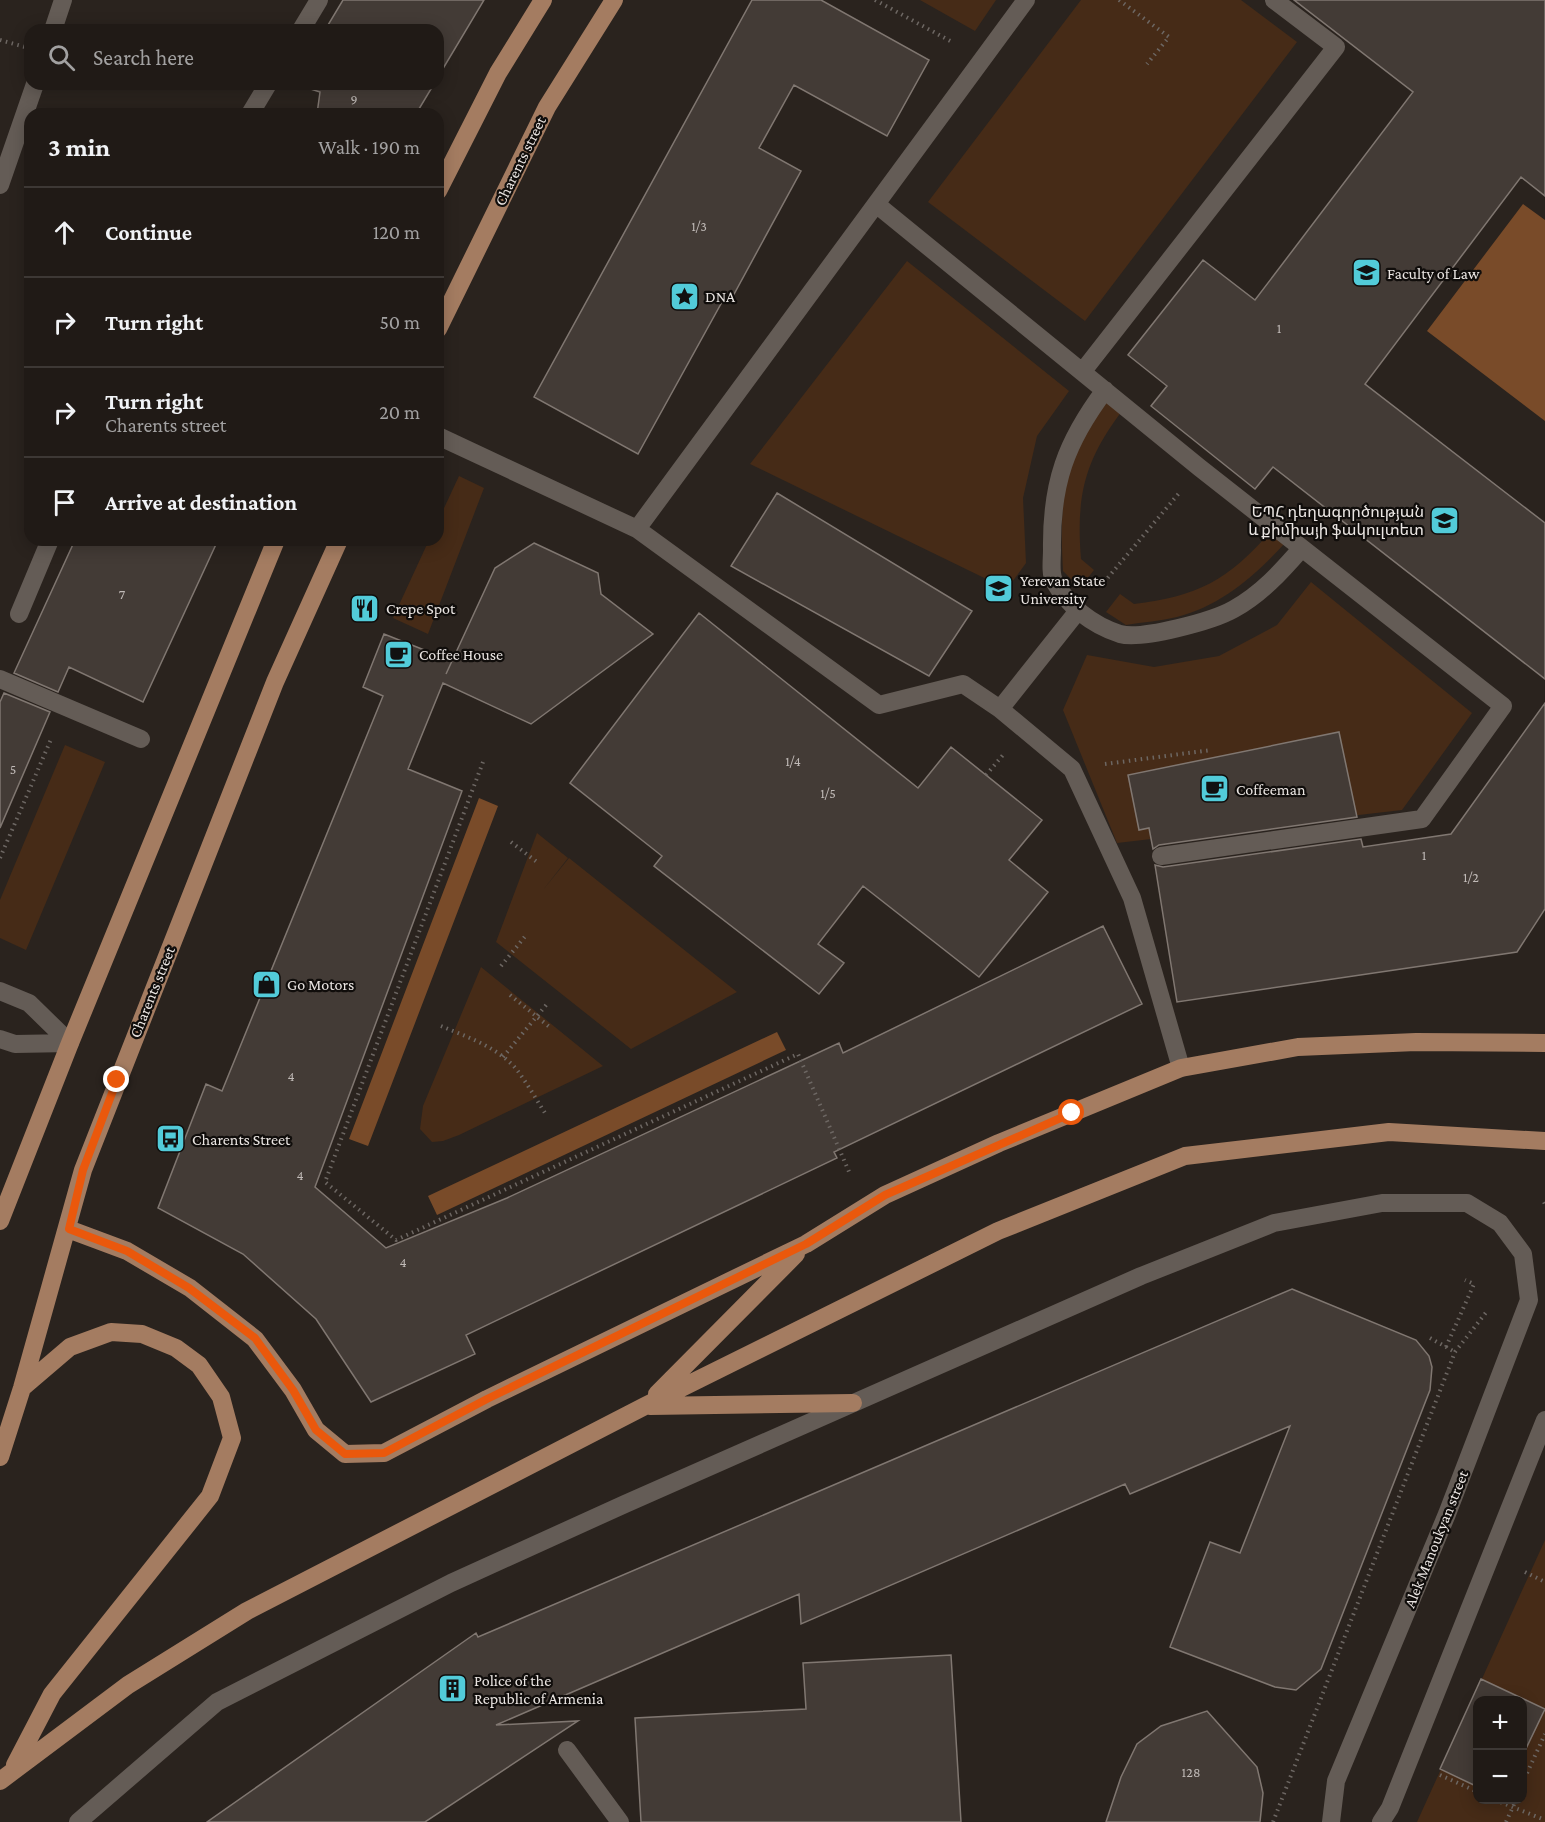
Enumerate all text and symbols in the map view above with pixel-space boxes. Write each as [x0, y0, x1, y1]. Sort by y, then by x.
search box [24, 24, 444, 90]
icon: search [45, 41, 78, 74]
text: Search here [93, 45, 194, 70]
house number: 9 [350, 91, 358, 107]
street label: Charents street [491, 113, 549, 208]
text: 3 min [48, 133, 110, 162]
text: Walk · 190 m [318, 136, 420, 158]
icon: ahead [48, 216, 81, 249]
house number: 1/3 [691, 218, 707, 234]
text: Continue [105, 220, 192, 245]
text: 120 m [373, 221, 420, 243]
school or university icon: Faculty of Law [1350, 257, 1382, 289]
place label: Faculty of Law [1387, 265, 1480, 283]
place icon: DNA [668, 280, 700, 312]
place label: DNA [705, 288, 736, 305]
icon: right [48, 306, 81, 339]
text: Turn right [105, 310, 203, 335]
text: 50 m [379, 311, 420, 333]
house number: 1 [1277, 320, 1282, 336]
text: Turn right [105, 389, 203, 414]
icon: right [48, 396, 81, 429]
text: 20 m [379, 401, 420, 423]
text: Charents street [105, 414, 226, 436]
icon: arrive [48, 486, 81, 519]
text: Arrive at destination [105, 490, 297, 515]
place label: ԵՊՀ դեղագործության և քիմիայի ֆակուլտետ [1248, 503, 1424, 539]
school or university icon: ԵՊՀ դեղագործության և քիմիայի ֆակուլտետ [1429, 504, 1461, 536]
place label: Yerevan State University [1020, 572, 1105, 608]
school or university icon: Yerevan State University [983, 573, 1015, 605]
house number: 7 [119, 586, 126, 602]
restaurant icon: Crepe Spot [349, 592, 381, 624]
place label: Crepe Spot [386, 600, 456, 618]
cafe icon: Coffee House [382, 638, 414, 670]
place label: Coffee House [419, 646, 503, 663]
house number: 1/4 [785, 753, 801, 769]
house number: 5 [10, 761, 16, 777]
cafe icon: Coffeeman [1199, 773, 1231, 805]
place label: Coffeeman [1236, 781, 1306, 798]
house number: 1/5 [820, 785, 836, 801]
house number: 1 [1422, 847, 1427, 863]
house number: 1/2 [1463, 869, 1479, 885]
street label: Charents street [126, 943, 178, 1040]
shop icon: Go Motors [250, 968, 282, 1000]
place label: Go Motors [287, 976, 354, 993]
route end [103, 1066, 129, 1092]
house number: 4 [287, 1068, 295, 1084]
route start [1058, 1099, 1084, 1125]
bus stop icon: Charents Street [155, 1123, 187, 1155]
place label: Charents Street [192, 1131, 291, 1148]
house number: 4 [296, 1167, 304, 1183]
house number: 4 [399, 1254, 407, 1270]
street label: Alek Manoukyan street [1401, 1467, 1473, 1611]
place label: Police of the Republic of Armenia [474, 1672, 604, 1708]
building icon: Police of the Republic of Armenia [437, 1673, 469, 1705]
map controls [1473, 1696, 1527, 1804]
button: + [1473, 1696, 1527, 1750]
button: − [1473, 1750, 1527, 1804]
house number: 128 [1182, 1764, 1200, 1780]

